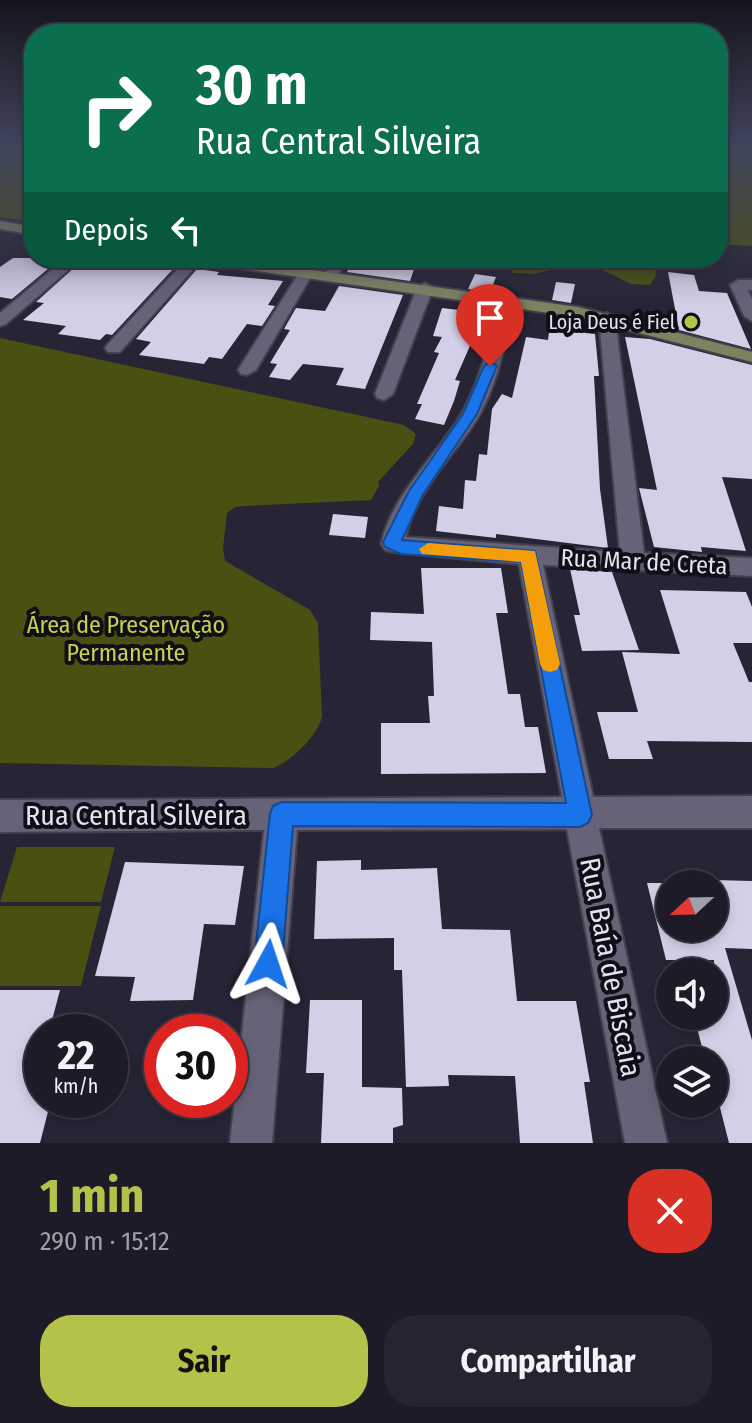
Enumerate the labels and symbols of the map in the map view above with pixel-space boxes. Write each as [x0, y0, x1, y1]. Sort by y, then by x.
pin [456, 284, 524, 366]
place label: Loja Deus é Fiel [548, 310, 675, 334]
marker: Loja Deus é Fiel [682, 313, 700, 331]
street label: Rua Mar de Creta [560, 544, 728, 580]
park label: Área de Preservação Permanente [27, 610, 225, 667]
street label: Rua Central Silveira [25, 799, 247, 832]
street label: Rua Baía de Biscaia [573, 855, 648, 1079]
north arrow [656, 870, 728, 942]
position arrow [226, 922, 310, 1006]
speed limit sign: 30 [144, 1014, 248, 1118]

